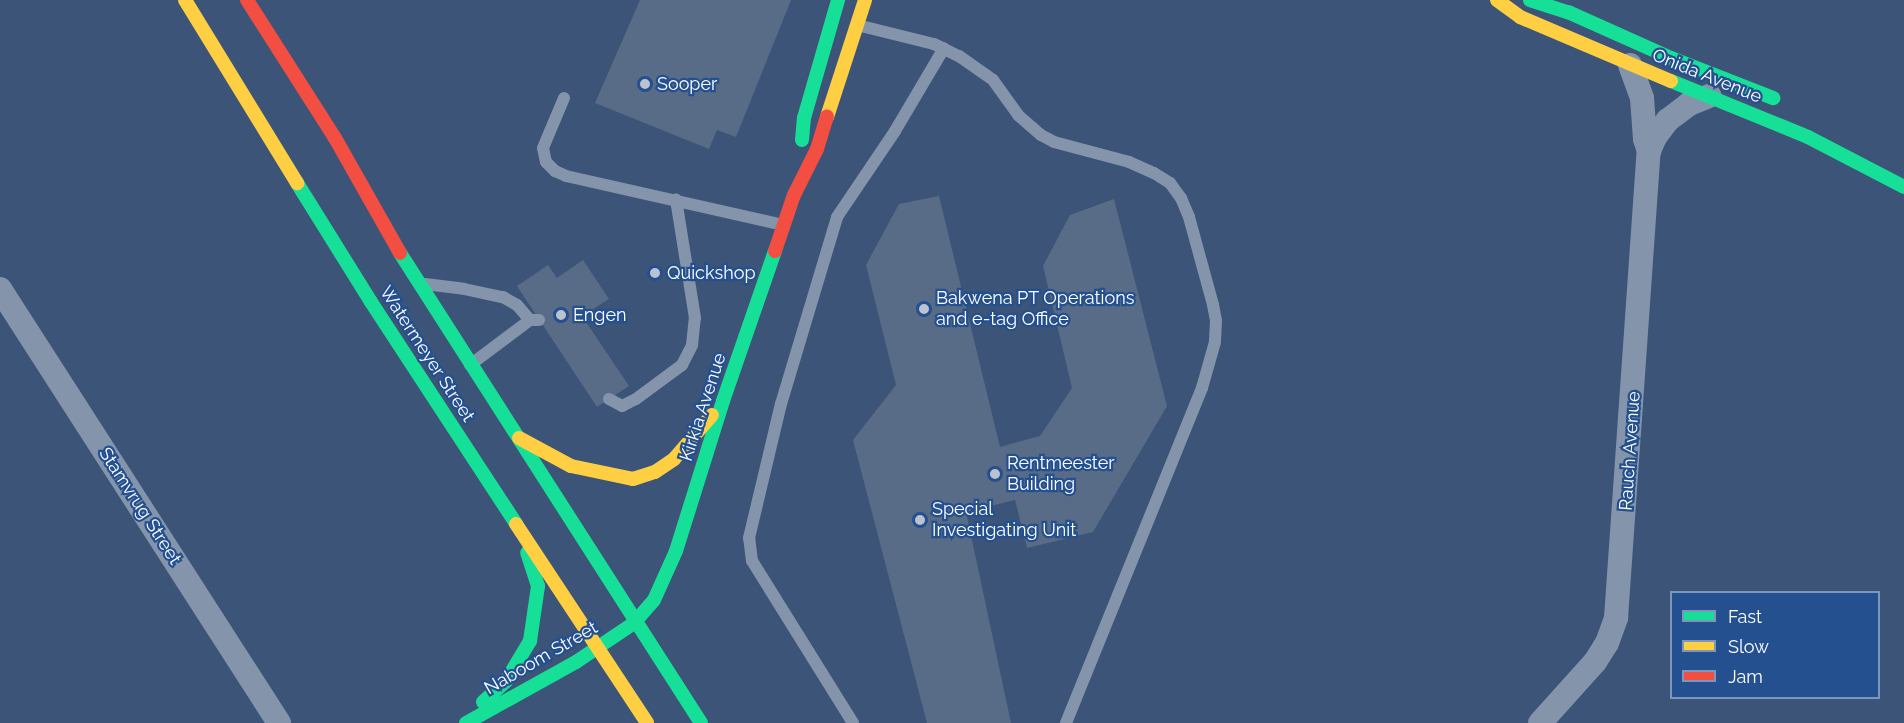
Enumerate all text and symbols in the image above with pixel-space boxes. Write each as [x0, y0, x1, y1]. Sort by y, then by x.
street label: Onida Avenue [1649, 44, 1765, 108]
place label: Sooper [657, 73, 717, 95]
marker: Sooper [638, 77, 652, 91]
place label: Quickshop [667, 262, 756, 284]
marker: Quickshop [648, 266, 662, 280]
street label: Watermeyer Street [375, 282, 479, 426]
place label: Bakwena PT Operations and e-tag Office [936, 288, 1135, 330]
marker: Bakwena PT Operations and e-tag Office [917, 302, 931, 316]
place label: Engen [573, 304, 627, 326]
marker: Engen [554, 308, 568, 322]
street label: Kirkia Avenue [675, 350, 731, 464]
street label: Rauch Avenue [1615, 390, 1645, 512]
street label: Stamvrug Street [94, 443, 186, 569]
place label: Rentmeester Building [1007, 453, 1115, 496]
marker: Rentmeester Building [988, 467, 1002, 481]
place label: Special Investigating Unit [932, 499, 1076, 542]
marker: Special Investigating Unit [913, 513, 927, 527]
legend [1670, 591, 1880, 699]
text: Fast [1728, 606, 1762, 627]
street label: Naboom Street [481, 617, 601, 699]
text: Slow [1728, 636, 1769, 657]
text: Jam [1728, 666, 1763, 687]

